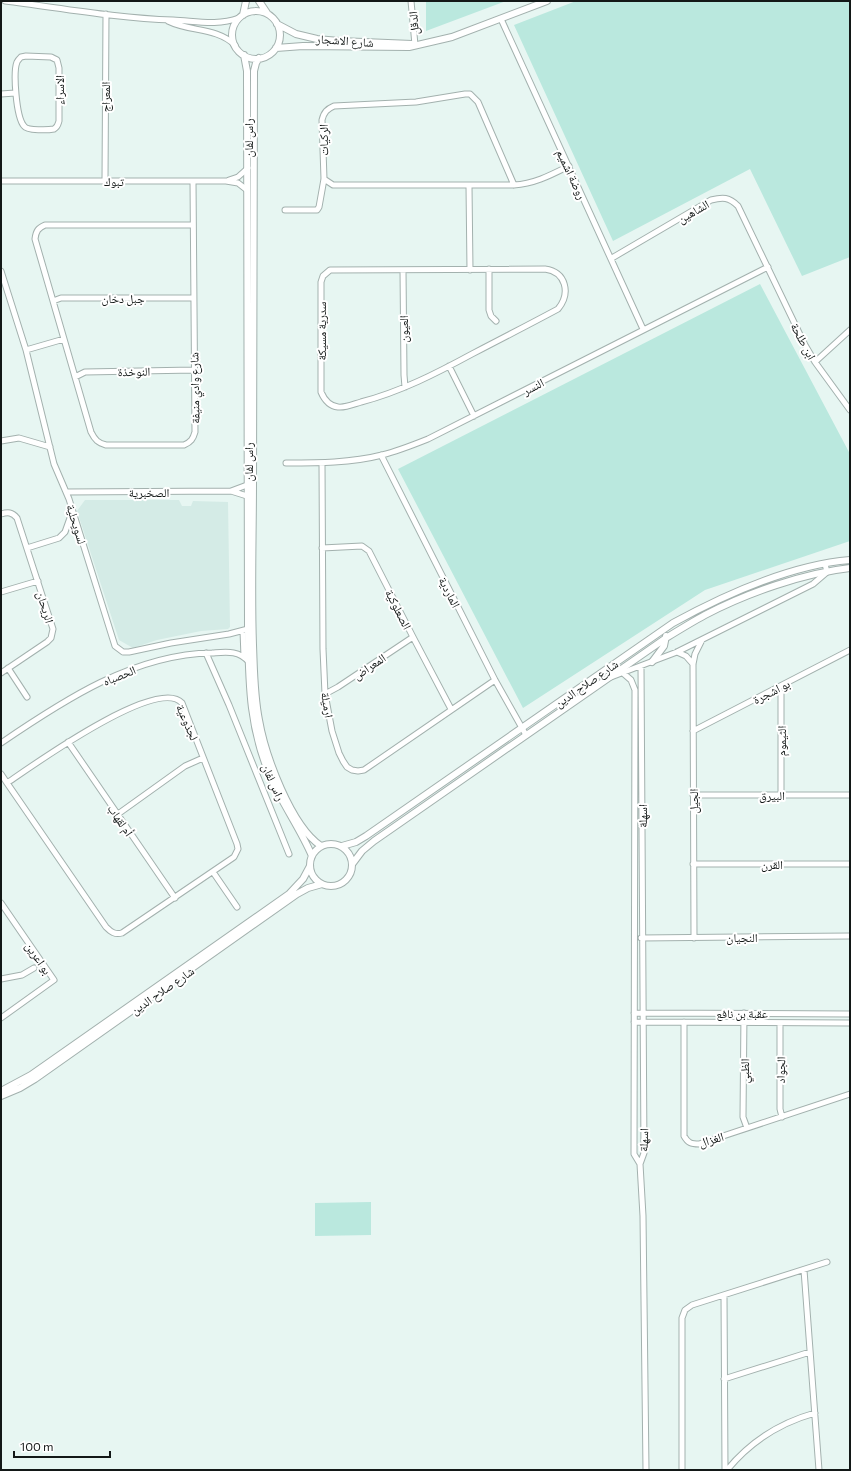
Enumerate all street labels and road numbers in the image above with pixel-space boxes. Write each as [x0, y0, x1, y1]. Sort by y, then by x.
street label: الدقل [405, 11, 422, 35]
street label: شارع الاشجار [315, 31, 374, 51]
street label: الاسراء [52, 75, 66, 105]
street label: المعراج [98, 82, 113, 112]
street label: راس لفان [241, 118, 256, 158]
street label: الركيات [316, 124, 331, 156]
street label: روضة اشميم [552, 147, 590, 202]
street label: تبوك [104, 174, 124, 189]
street label: الشاهين [675, 196, 712, 227]
street label: جبل دخان [101, 291, 145, 306]
street label: سدرية مسيكة [314, 302, 329, 360]
street label: العيون [396, 315, 411, 343]
street label: ابن طلحة [787, 320, 820, 363]
street label: شارع وادي منيفة [186, 352, 206, 424]
street label: النوخذة [118, 364, 151, 378]
street label: النسر [519, 375, 546, 398]
street label: راس لفان [241, 442, 256, 482]
street label: الصخبرية [129, 485, 169, 500]
street label: لسويحلية [63, 502, 90, 546]
street label: الماردية [435, 574, 464, 610]
street label: الصعلوكية [382, 587, 415, 632]
street label: الريحان [33, 589, 57, 625]
street label: المعراض [350, 650, 389, 683]
street label: شارع صلاح الدين [552, 656, 622, 712]
street label: الحصباه [101, 662, 138, 689]
street label: بو اشجرة [750, 676, 792, 707]
street label: ارميلة [318, 691, 337, 719]
street label: لجذوعية [173, 702, 202, 743]
street label: الثيموم [774, 726, 790, 756]
street label: راس لفان [259, 761, 289, 803]
street label: الجيل [686, 788, 701, 813]
street label: البيرق [759, 788, 785, 803]
street label: أم لقهاب [104, 802, 137, 840]
street label: اسهلة [635, 804, 650, 828]
street label: القرن [761, 857, 783, 872]
street label: النجيان [726, 930, 758, 945]
street label: بو اعرين [22, 939, 55, 978]
street label: شارع صلاح الدين [128, 963, 198, 1019]
street label: عقبة بن نافع [716, 1006, 768, 1021]
street label: الجواد [773, 1056, 788, 1084]
street label: الظبي [737, 1058, 755, 1084]
street label: اسهلة [636, 1128, 651, 1152]
street label: الغزال [697, 1129, 725, 1150]

